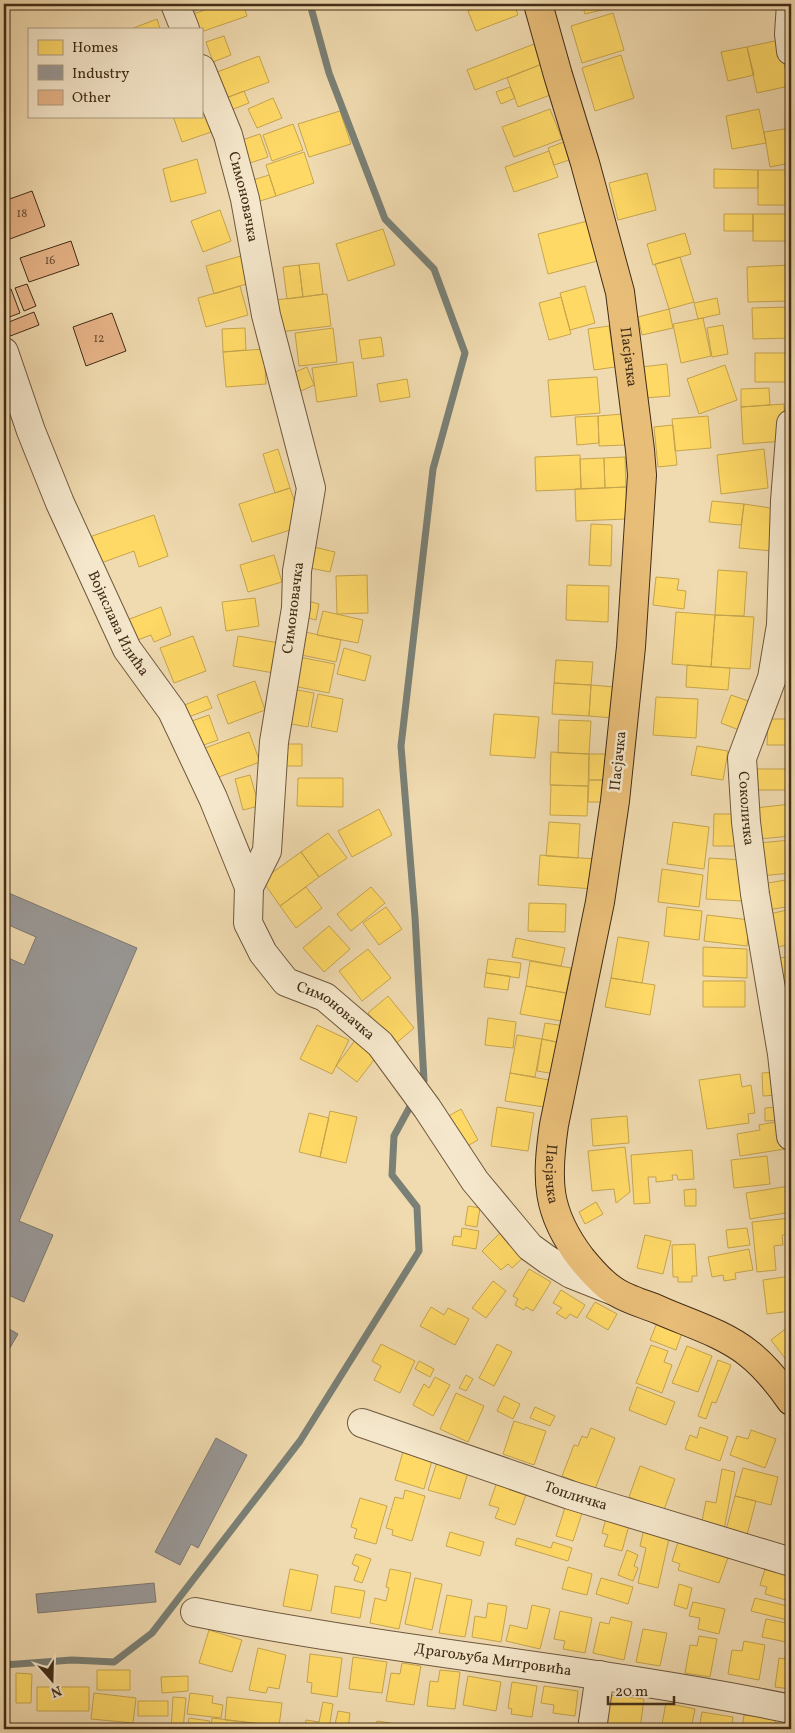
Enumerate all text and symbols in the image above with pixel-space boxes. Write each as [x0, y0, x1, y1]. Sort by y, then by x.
legend [28, 28, 202, 118]
text: Homes [72, 38, 118, 59]
text: Industry [72, 64, 129, 85]
text: Other [72, 88, 111, 109]
street label: Симоновачка [222, 149, 263, 244]
house number: 18 [17, 206, 27, 222]
house number: 16 [45, 253, 55, 269]
street label: Пасјачка [614, 326, 642, 388]
house number: 12 [93, 331, 105, 347]
street label: Симоновачка [278, 561, 310, 655]
street label: Војислава Илића [82, 567, 154, 681]
street label: Пасјачка [605, 730, 633, 792]
street label: Соколичка [732, 771, 759, 847]
street label: Симоновачка [293, 976, 379, 1045]
street label: Пасјачка [539, 1143, 563, 1206]
street label: Топличка [541, 1476, 610, 1516]
street label: Драгољуба Митровића [413, 1638, 573, 1682]
north arrow [28, 1656, 78, 1706]
scale bar [608, 1673, 674, 1705]
text: N [48, 1680, 64, 1701]
text: 20 m [615, 1682, 648, 1703]

